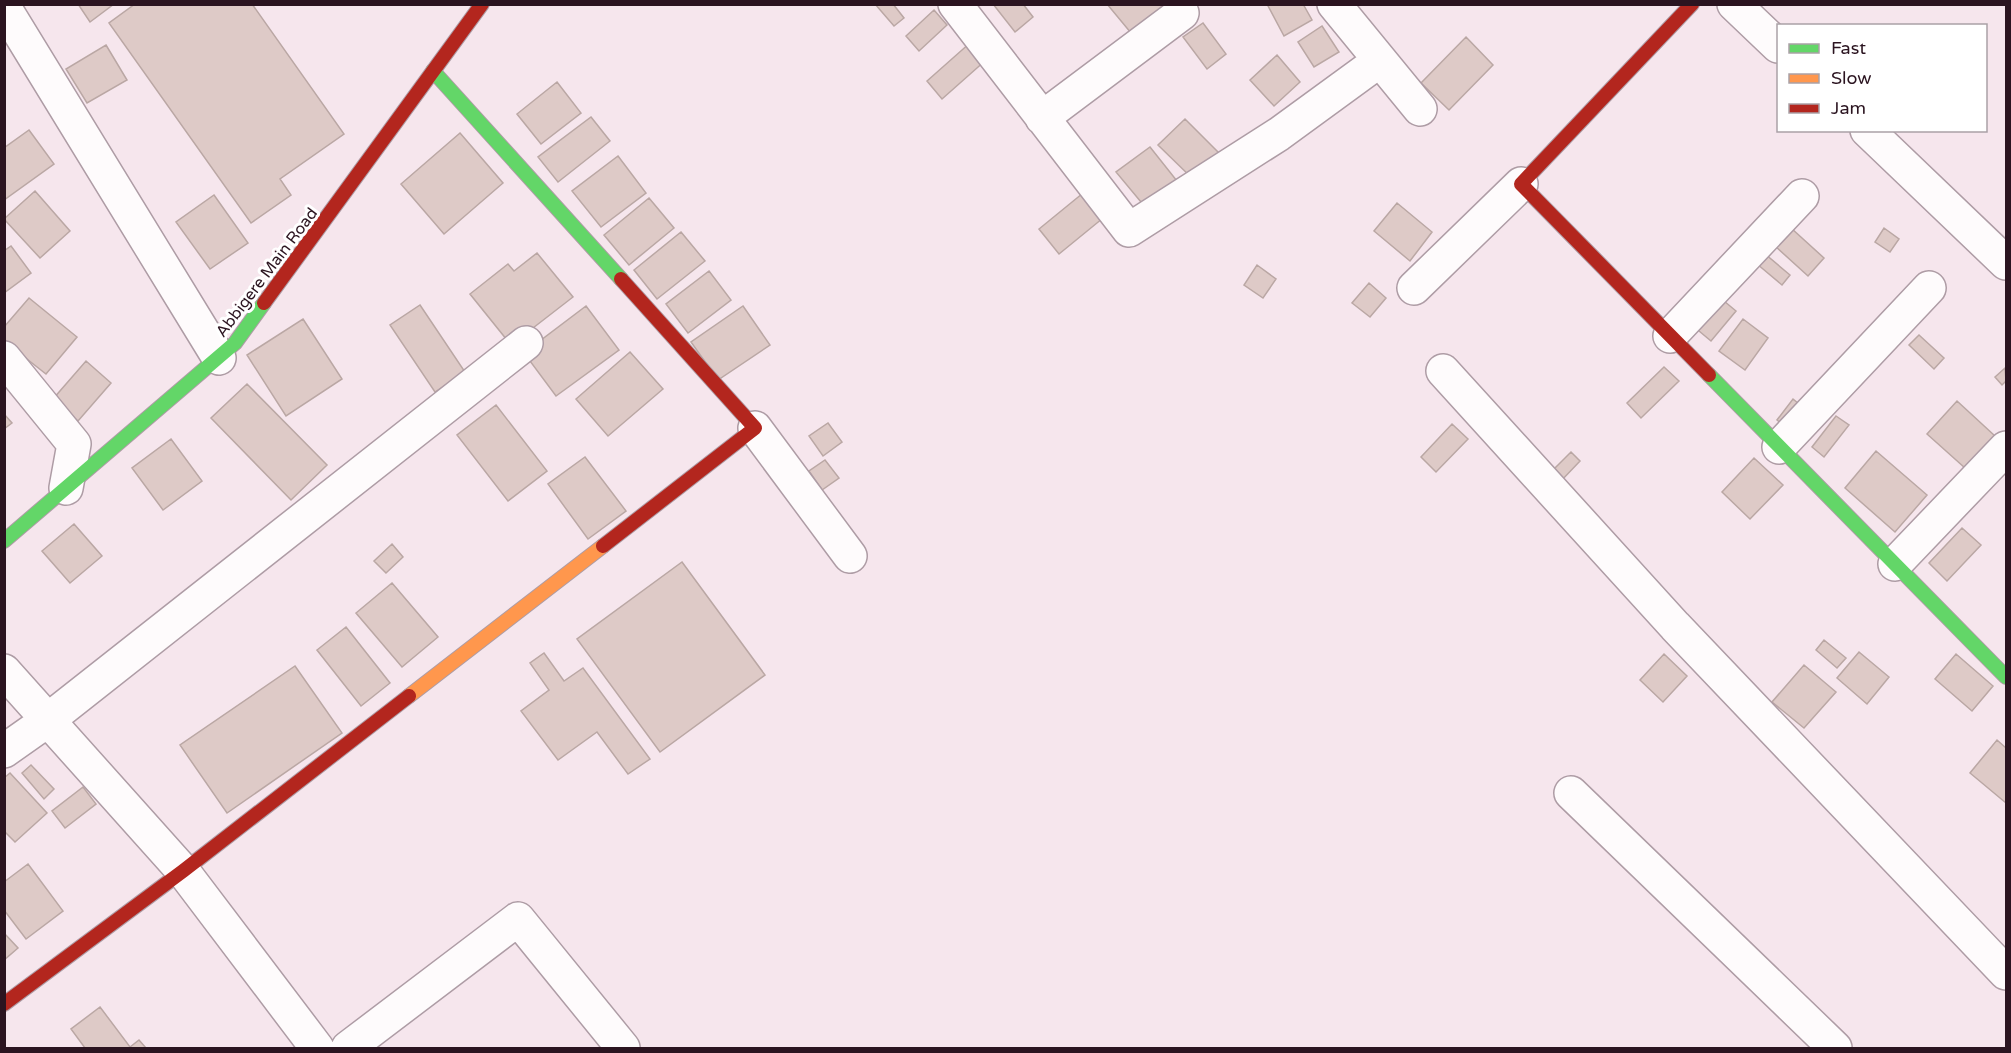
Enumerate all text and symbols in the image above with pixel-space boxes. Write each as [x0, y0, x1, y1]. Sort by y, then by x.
legend [1777, 24, 1987, 132]
text: Fast [1831, 37, 1866, 59]
text: Slow [1831, 67, 1872, 89]
text: Jam [1831, 97, 1866, 119]
street label: Abbigere Main Road [212, 204, 322, 341]

